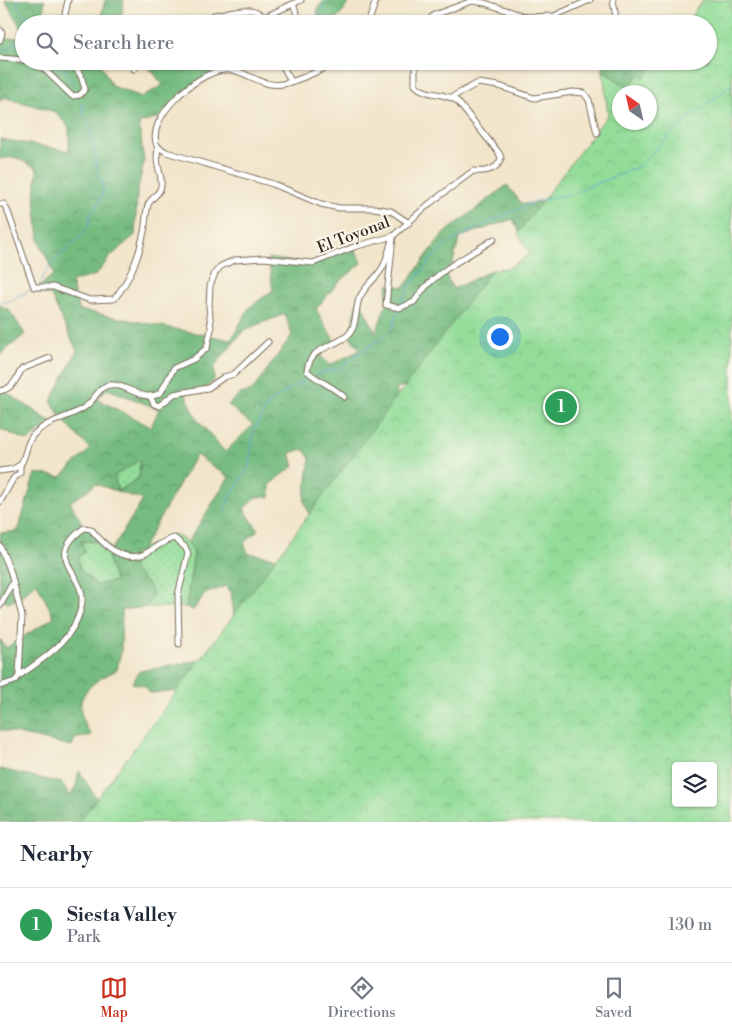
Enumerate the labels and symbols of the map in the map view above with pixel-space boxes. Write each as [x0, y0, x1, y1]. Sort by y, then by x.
north arrow [612, 85, 657, 130]
street label: El Toyonal [314, 212, 393, 258]
your location [487, 324, 513, 350]
pin: 1 [545, 388, 577, 426]

